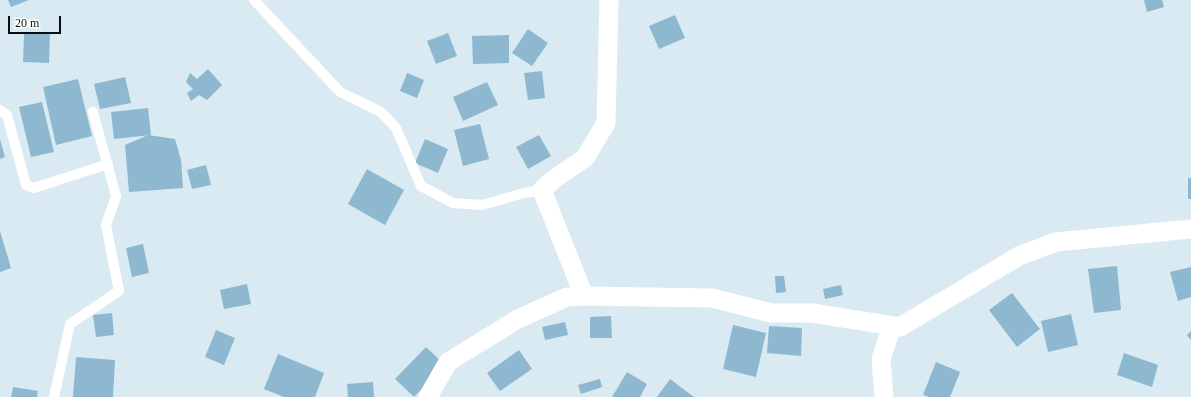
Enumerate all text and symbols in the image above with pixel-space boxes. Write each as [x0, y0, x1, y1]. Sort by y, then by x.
scale bar [10, 8, 63, 34]
text: 20 m [15, 16, 39, 30]

